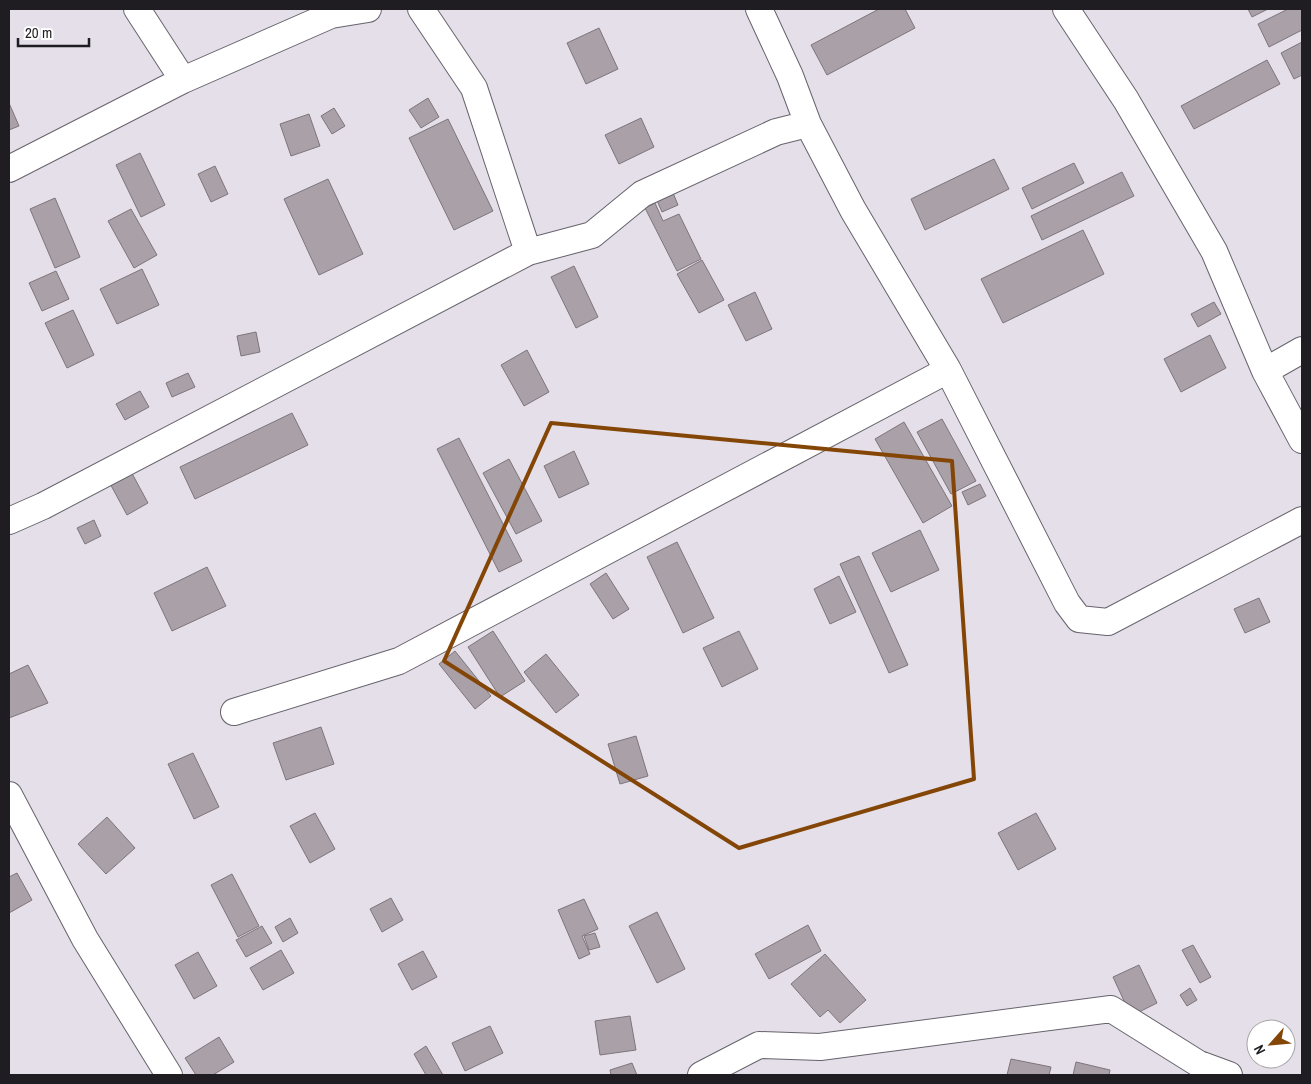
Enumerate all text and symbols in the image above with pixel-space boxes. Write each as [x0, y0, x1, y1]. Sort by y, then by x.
scale bar [18, 15, 89, 47]
text: 20 m [25, 22, 52, 43]
north arrow [1246, 1019, 1296, 1069]
text: N [1250, 1042, 1269, 1058]

